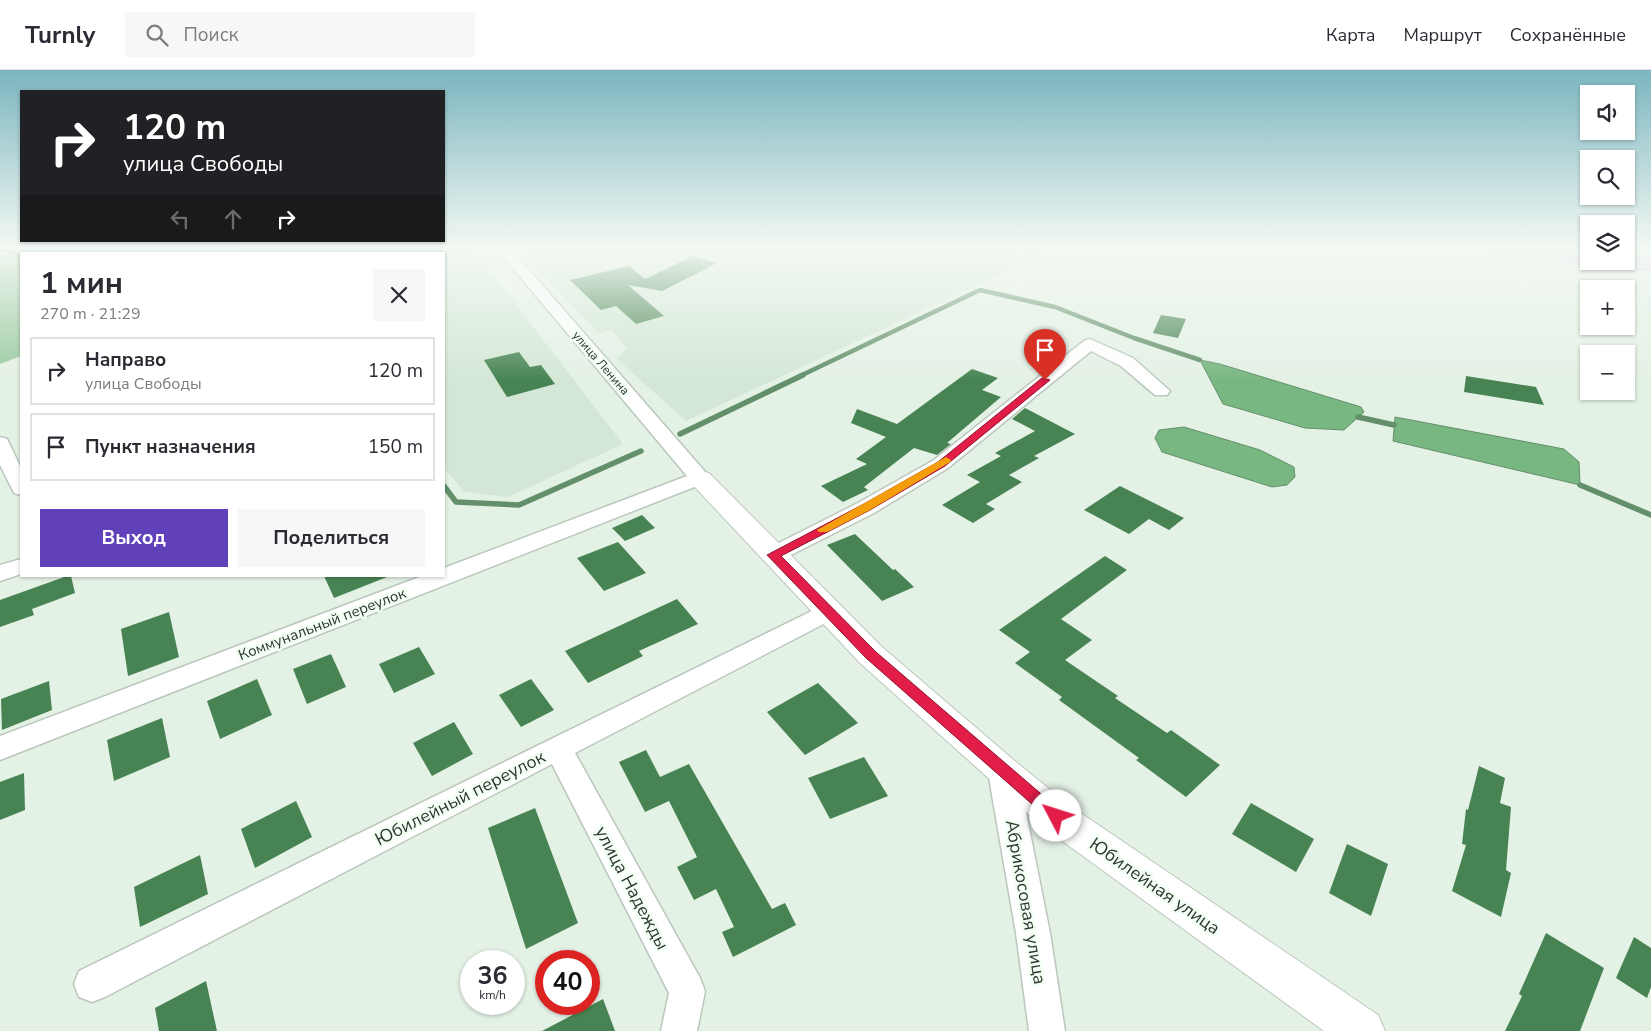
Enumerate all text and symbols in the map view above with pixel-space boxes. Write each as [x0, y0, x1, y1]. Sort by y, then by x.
search box [125, 12, 475, 57]
text: Turnly [25, 19, 95, 51]
icon: search [143, 21, 171, 49]
text: Поиск [183, 22, 239, 48]
text: Карта [1326, 23, 1376, 47]
text: Маршрут [1404, 23, 1482, 47]
text: Сохранённые [1510, 23, 1626, 47]
map controls [1580, 85, 1635, 400]
button: sound [1580, 85, 1635, 140]
text: 120 m [123, 104, 226, 151]
icon: right [40, 110, 105, 175]
text: улица Свободы [123, 149, 283, 179]
button: search [1580, 150, 1635, 205]
icon: left [166, 205, 194, 233]
icon: ahead [219, 205, 247, 233]
icon: right [272, 205, 300, 233]
button: layers [1580, 215, 1635, 270]
text: 1 мин [40, 263, 123, 304]
button: close [373, 269, 425, 321]
button: + [1580, 280, 1635, 335]
text: 270 m · 21:29 [40, 303, 141, 325]
street label: улица Ленина [569, 328, 633, 398]
pin [1024, 329, 1066, 380]
icon: arrive [1031, 336, 1059, 364]
button: − [1580, 345, 1635, 400]
text: Направо [85, 347, 166, 373]
icon: right [42, 357, 70, 385]
text: 120 m [368, 358, 423, 384]
text: улица Свободы [85, 373, 202, 395]
icon: arrive [42, 433, 70, 461]
text: Пункт назначения [85, 434, 256, 460]
text: 150 m [368, 434, 423, 460]
button: Выход [40, 509, 228, 567]
button: Поделиться [238, 509, 425, 567]
street label: Коммунальный переулок [235, 583, 409, 665]
street label: Юбилейный переулок [371, 744, 550, 851]
position arrow [1029, 789, 1081, 841]
street label: Абрикосовая улица [1000, 818, 1052, 986]
street label: улица Надежды [589, 822, 675, 954]
street label: Юбилейная улица [1085, 832, 1225, 940]
speed limit sign: 40 [535, 950, 600, 1015]
text: 36 [477, 959, 508, 993]
text: km/h [479, 987, 506, 1003]

